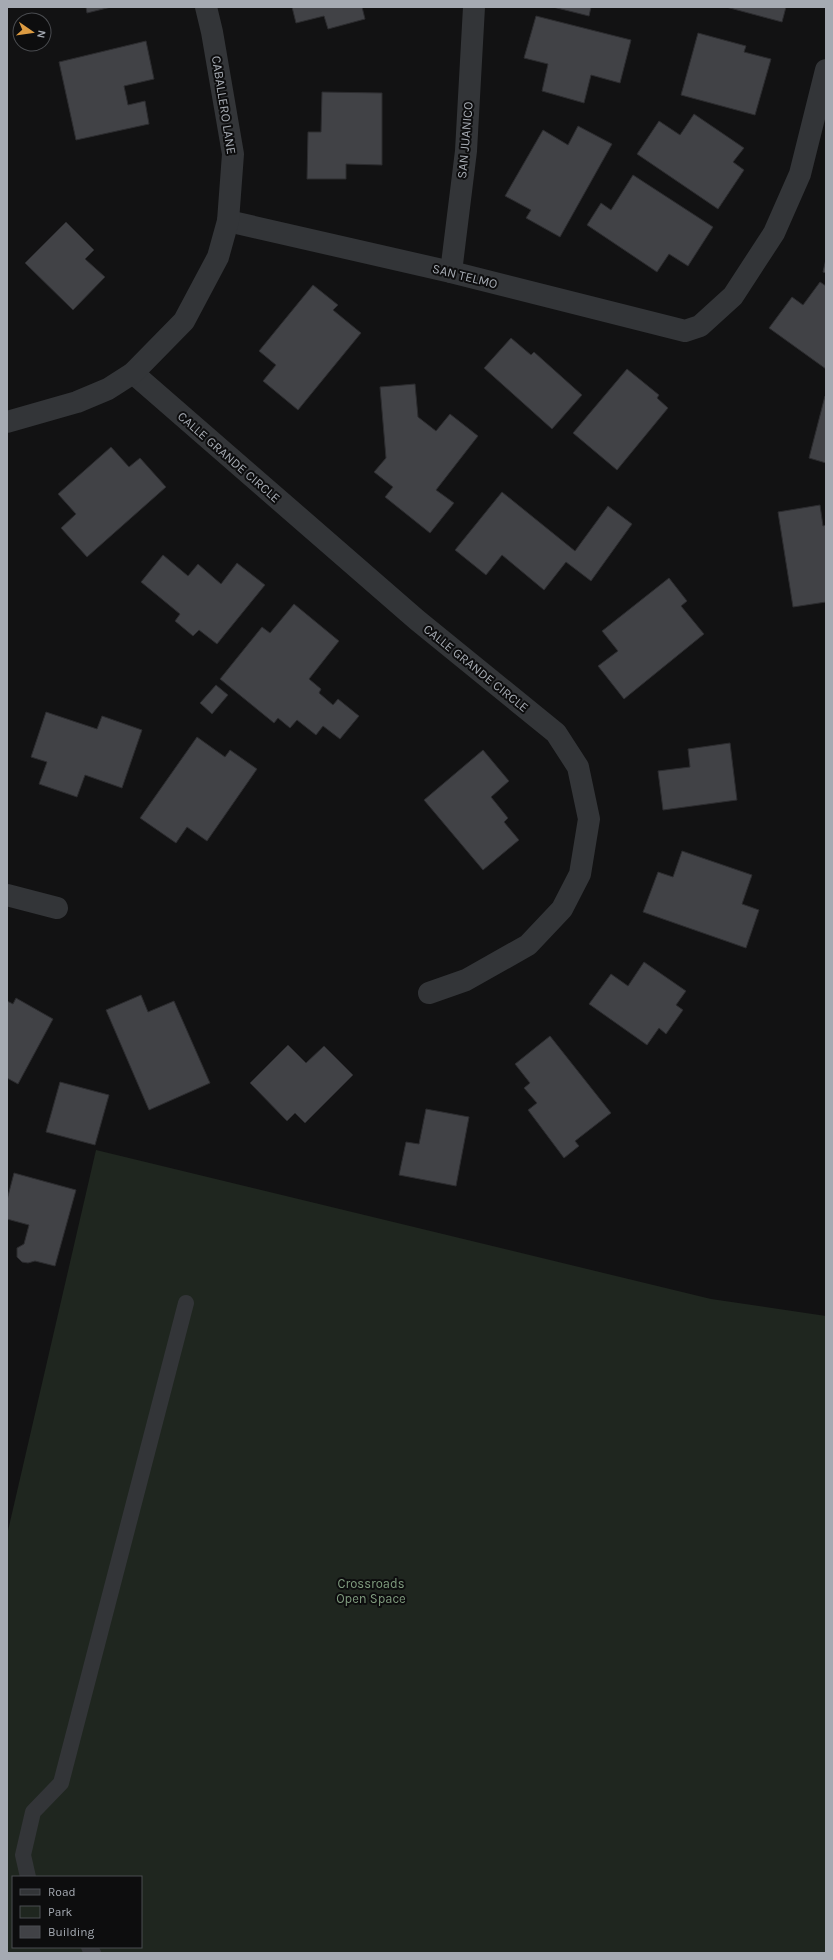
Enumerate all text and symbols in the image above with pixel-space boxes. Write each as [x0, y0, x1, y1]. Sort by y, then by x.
north arrow [12, 12, 52, 52]
text: N [34, 29, 48, 39]
street label: CABALLERO LANE [209, 55, 239, 155]
street label: SAN JUANICO [454, 101, 476, 179]
street label: SAN TELMO [431, 261, 499, 291]
street label: CALLE GRANDE CIRCLE [175, 409, 283, 505]
street label: CALLE GRANDE CIRCLE [421, 621, 531, 715]
park label: Crossroads Open Space [336, 1576, 406, 1606]
legend [12, 1876, 142, 1948]
text: Road [48, 1885, 76, 1899]
text: Park [48, 1905, 73, 1919]
text: Building [48, 1925, 95, 1939]

